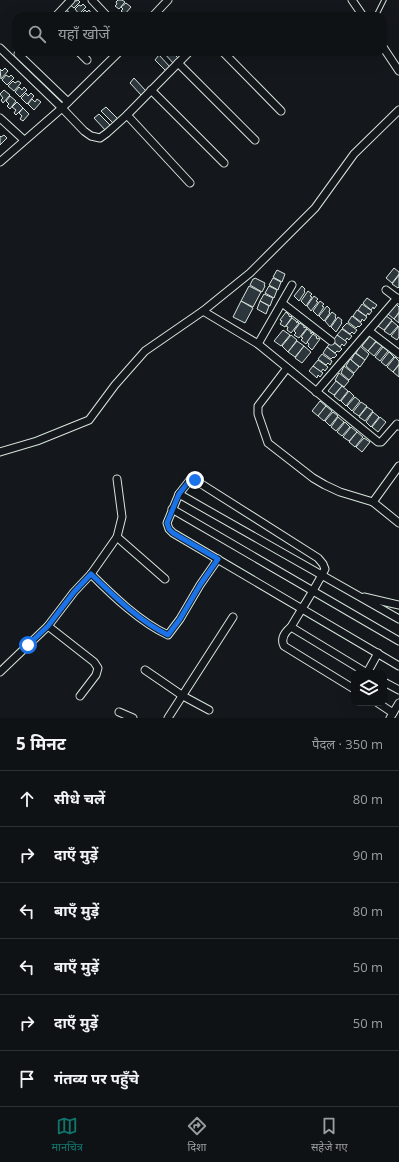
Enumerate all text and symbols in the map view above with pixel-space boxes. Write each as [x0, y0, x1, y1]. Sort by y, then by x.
search box [12, 12, 387, 56]
icon: search [26, 23, 48, 45]
text: यहाँ खोजें [58, 23, 110, 43]
route end [186, 471, 204, 489]
route start [19, 636, 37, 654]
map controls [351, 670, 387, 706]
button: layers [351, 670, 387, 706]
text: 5 मिनट [16, 732, 66, 755]
text: पैदल · 350 m [312, 735, 383, 753]
icon: ahead [16, 788, 38, 810]
text: सीधे चलें [54, 788, 105, 808]
text: 80 m [353, 790, 383, 808]
icon: right [16, 844, 38, 866]
text: दाएँ मुड़ें [54, 844, 98, 864]
text: 90 m [353, 846, 383, 864]
icon: left [16, 900, 38, 922]
text: बाएँ मुड़ें [54, 900, 99, 920]
text: 80 m [353, 902, 383, 920]
icon: left [16, 956, 38, 978]
text: बाएँ मुड़ें [54, 956, 99, 976]
text: 50 m [353, 958, 383, 976]
icon: right [16, 1012, 38, 1034]
text: दाएँ मुड़ें [54, 1012, 98, 1032]
text: 50 m [353, 1014, 383, 1032]
icon: arrive [16, 1068, 38, 1090]
text: गंतव्य पर पहुँचे [54, 1068, 139, 1088]
tab: मानचित्र [51, 1115, 83, 1155]
tab: दिशा [186, 1115, 208, 1155]
tab: सहेजे गए [311, 1115, 347, 1155]

